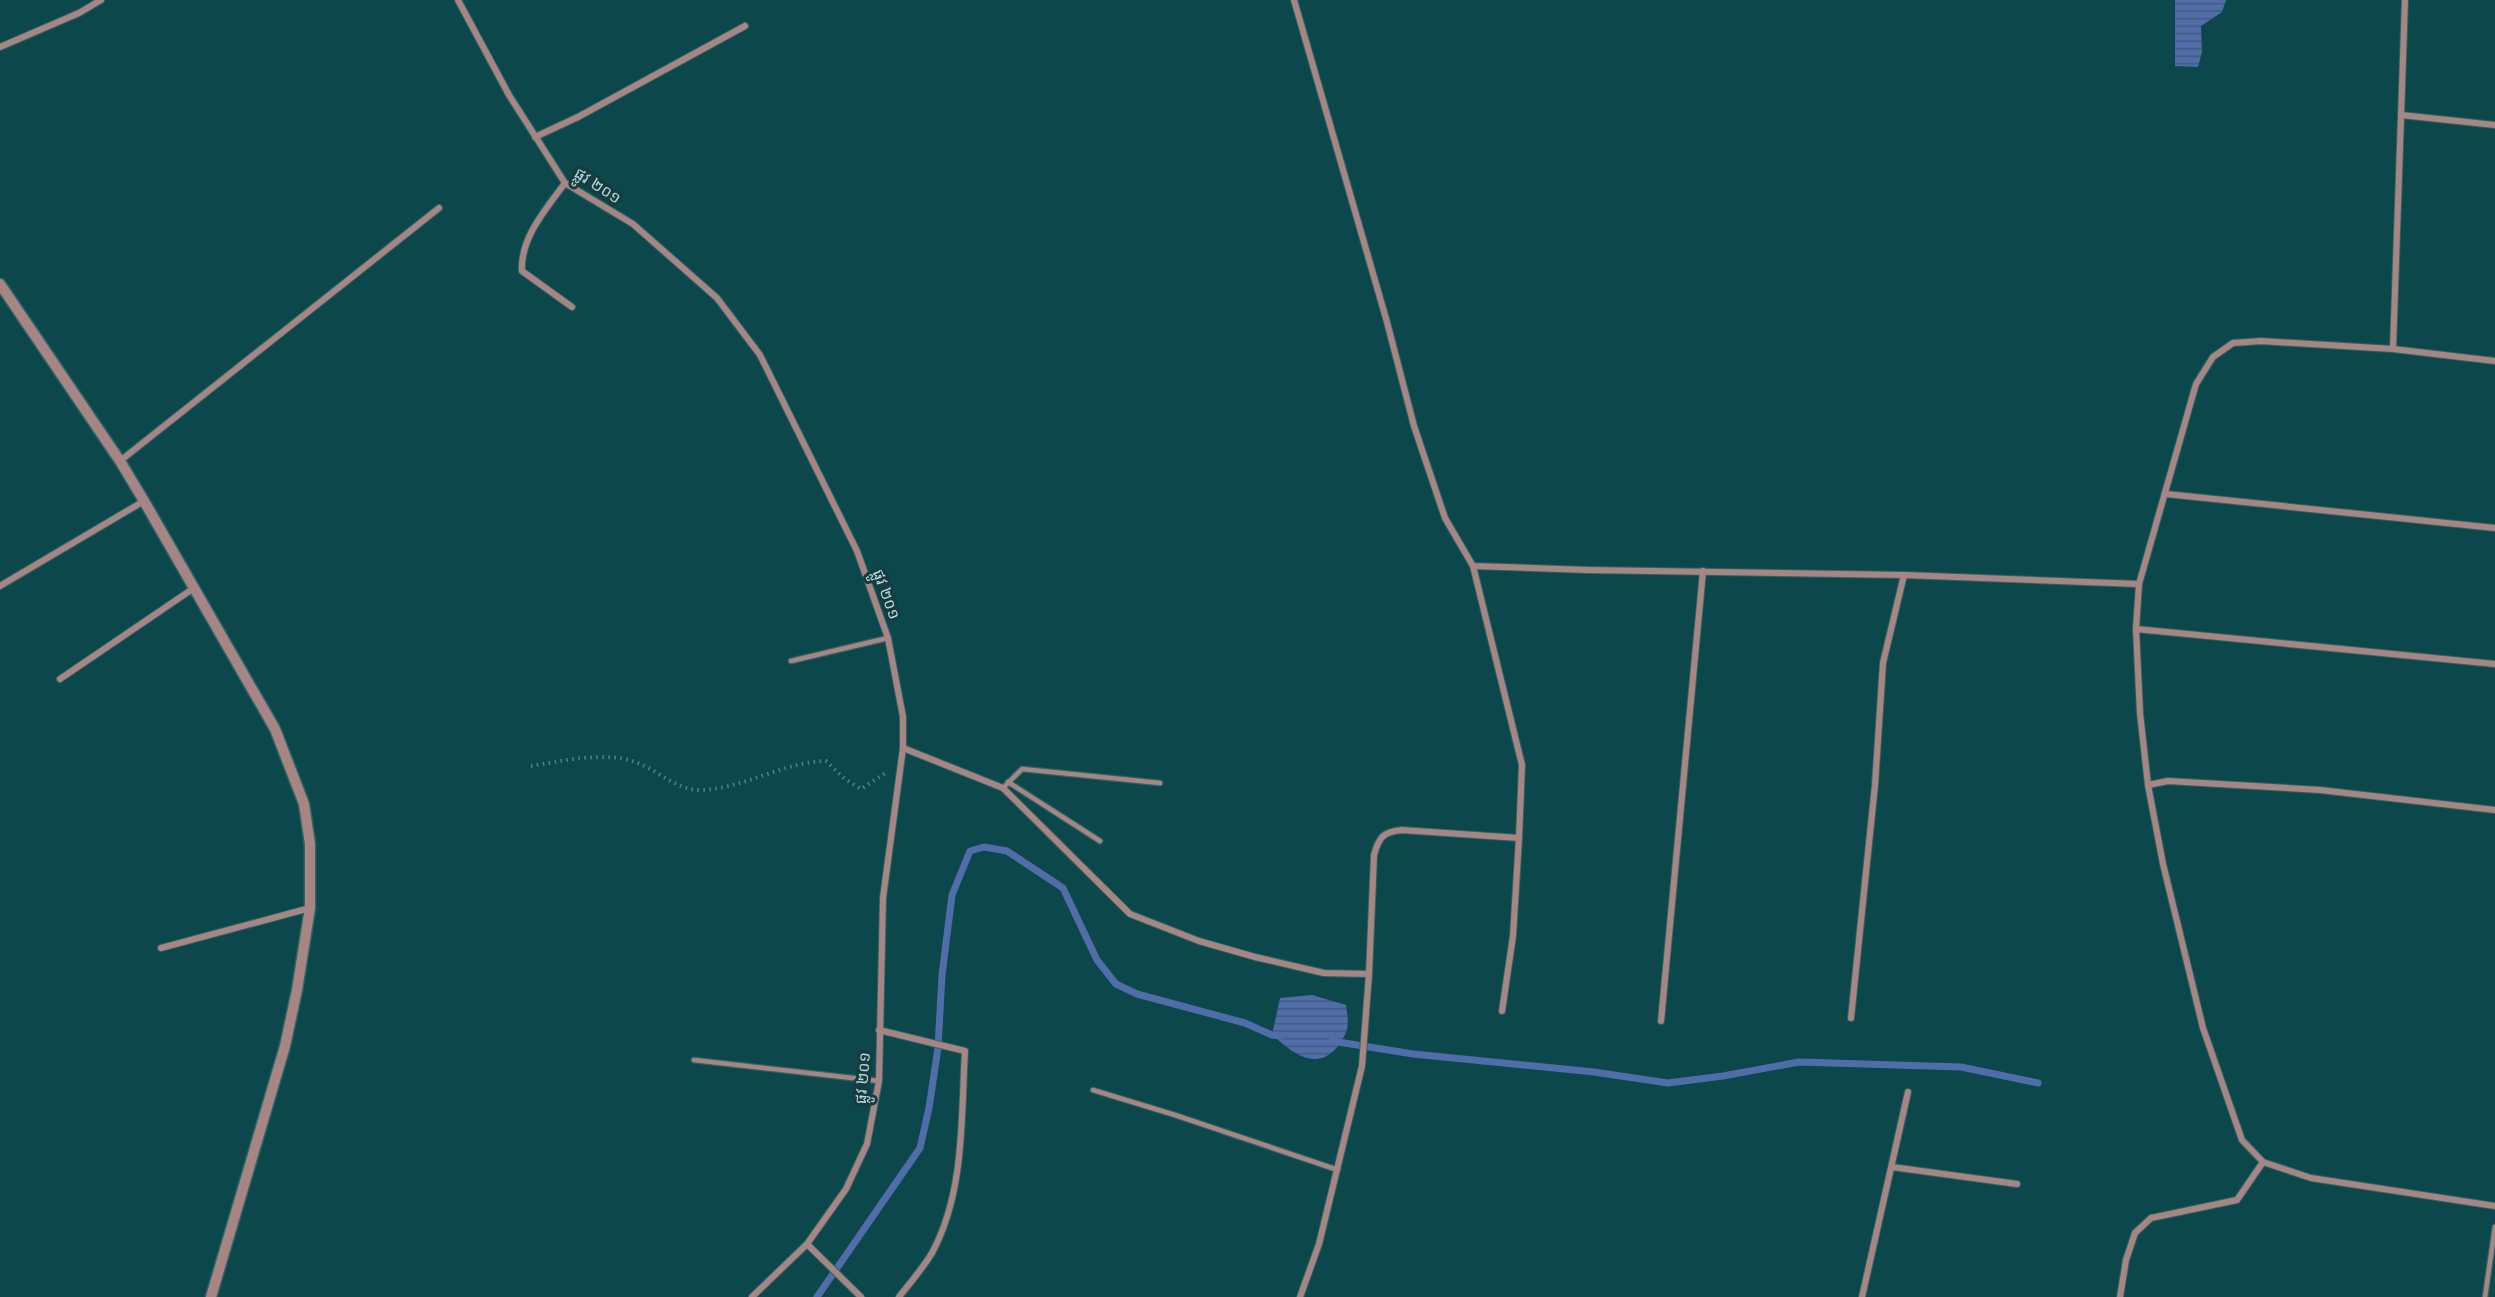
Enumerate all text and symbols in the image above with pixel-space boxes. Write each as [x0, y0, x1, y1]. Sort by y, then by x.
street label: ផ្លូវ ២០១ [568, 162, 625, 211]
street label: ផ្លូវ ២០១ [864, 566, 905, 623]
street label: ផ្លូវ ២០១ [850, 1051, 879, 1105]

